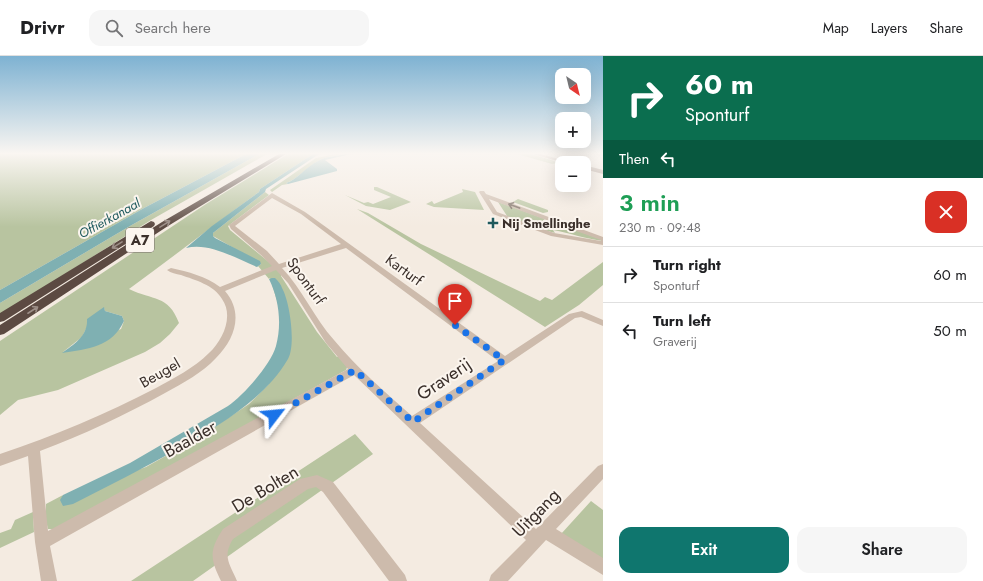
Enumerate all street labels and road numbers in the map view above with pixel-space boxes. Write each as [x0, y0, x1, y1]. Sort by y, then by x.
road number: A7 [126, 228, 154, 252]
street label: Karturf [381, 249, 428, 292]
street label: Sponturf [281, 253, 331, 310]
street label: Graverij [411, 351, 477, 407]
street label: Beugel [136, 353, 184, 393]
street label: Baalder [159, 413, 222, 464]
street label: De Bolten [227, 459, 303, 519]
street label: Uitgang [506, 483, 566, 543]

